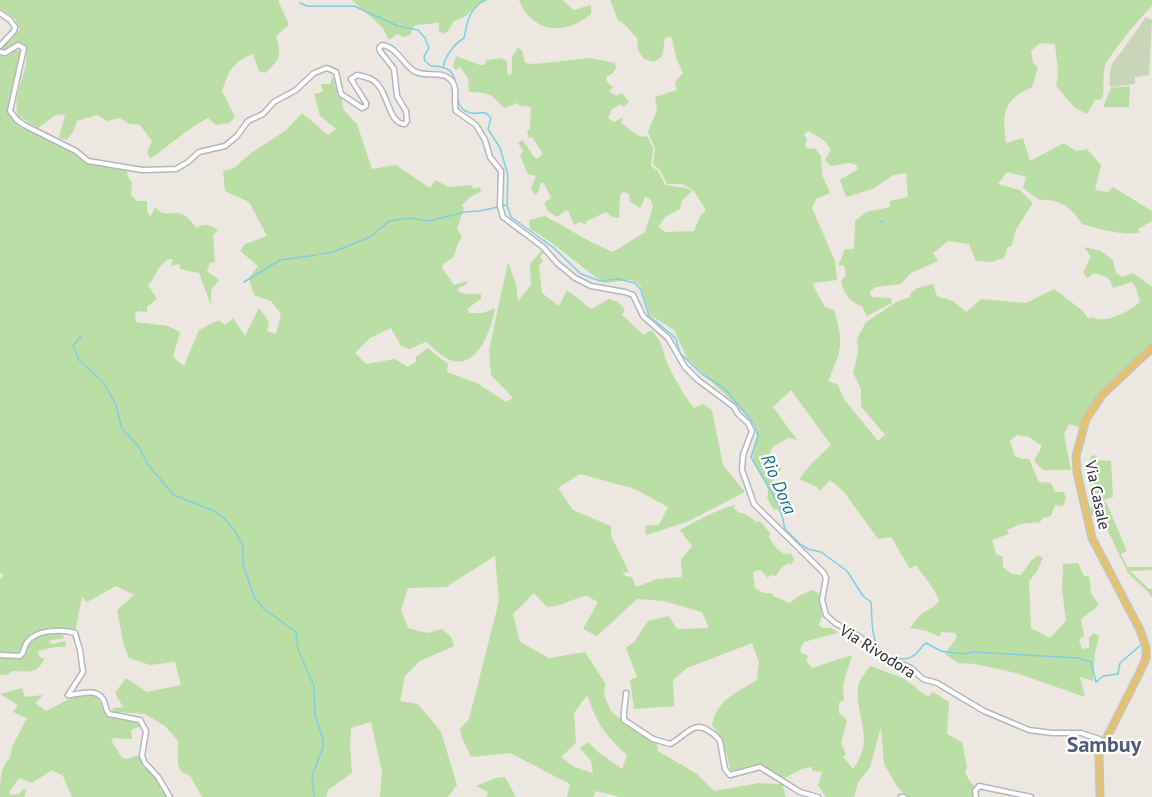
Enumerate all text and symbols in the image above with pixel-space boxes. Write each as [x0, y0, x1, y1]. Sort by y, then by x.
water label: Rio Dora [756, 450, 802, 518]
street label: Via Casale [1081, 458, 1115, 531]
street label: Via Rivodora [835, 619, 920, 682]
district label: Sambuy [1067, 730, 1142, 758]

